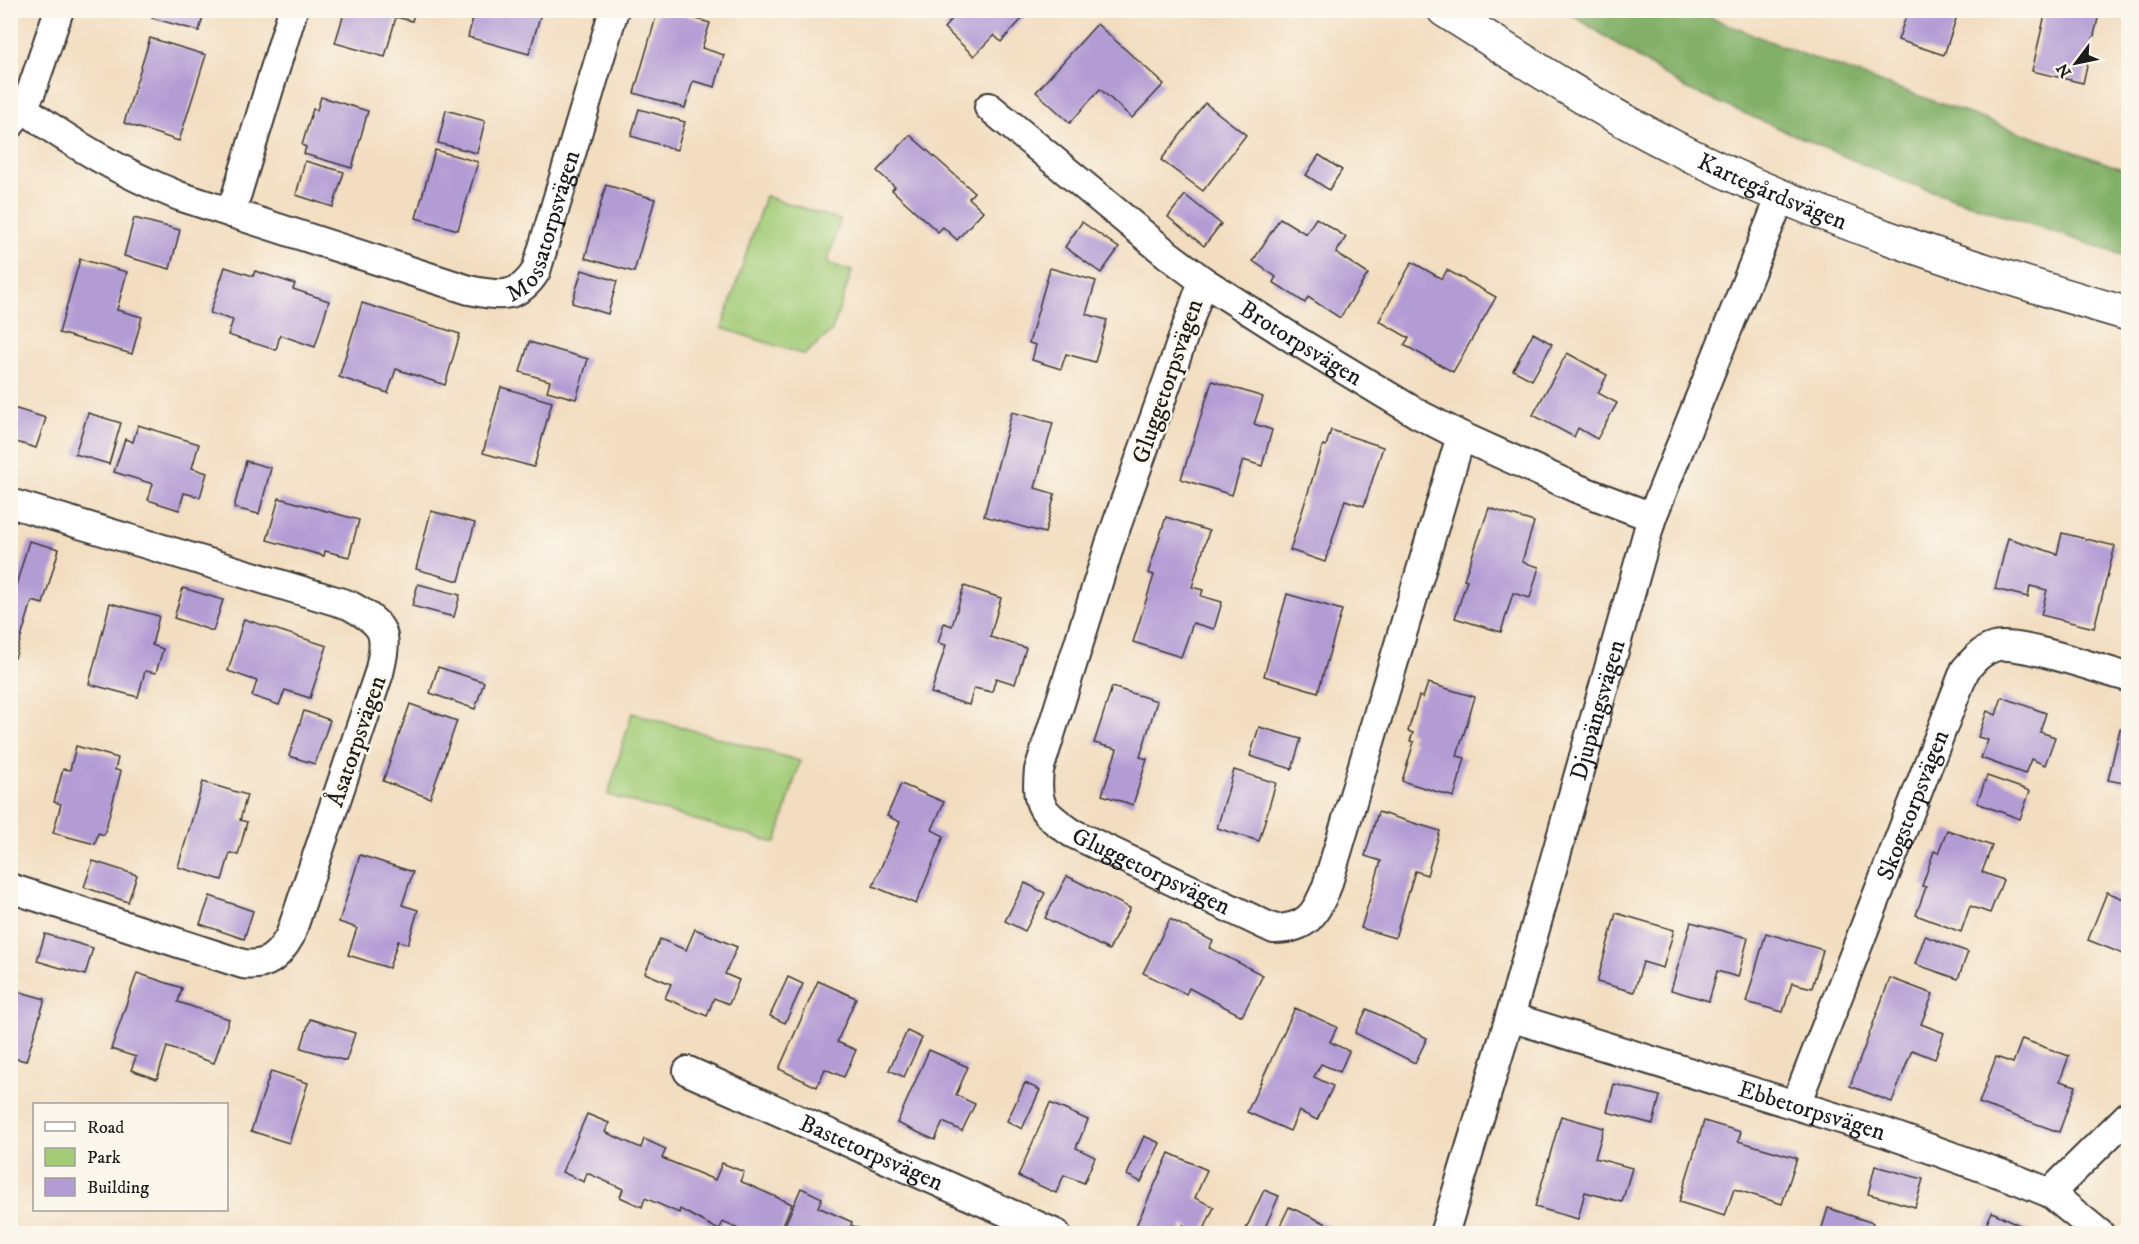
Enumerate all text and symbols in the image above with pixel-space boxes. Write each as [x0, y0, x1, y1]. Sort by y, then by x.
north arrow [2046, 33, 2106, 93]
text: N [2052, 60, 2076, 81]
street label: Mossatorpsvägen [501, 147, 587, 309]
street label: Kartegårdsvägen [1693, 147, 1851, 237]
street label: Brotorpsvägen [1234, 294, 1368, 393]
street label: Gluggetorpsvägen [1126, 295, 1210, 468]
street label: Djupängsvägen [1564, 636, 1632, 784]
street label: Åsatorpsvägen [320, 671, 394, 811]
street label: Skogstorpsvägen [1871, 725, 1956, 885]
street label: Gluggetorpsvägen [1067, 821, 1235, 922]
street label: Ebbetorpsvägen [1734, 1074, 1889, 1148]
legend [33, 1103, 228, 1211]
street label: Bastetorpsvägen [795, 1108, 948, 1198]
text: Road [87, 1117, 124, 1139]
text: Park [87, 1147, 121, 1169]
text: Building [87, 1177, 149, 1199]

